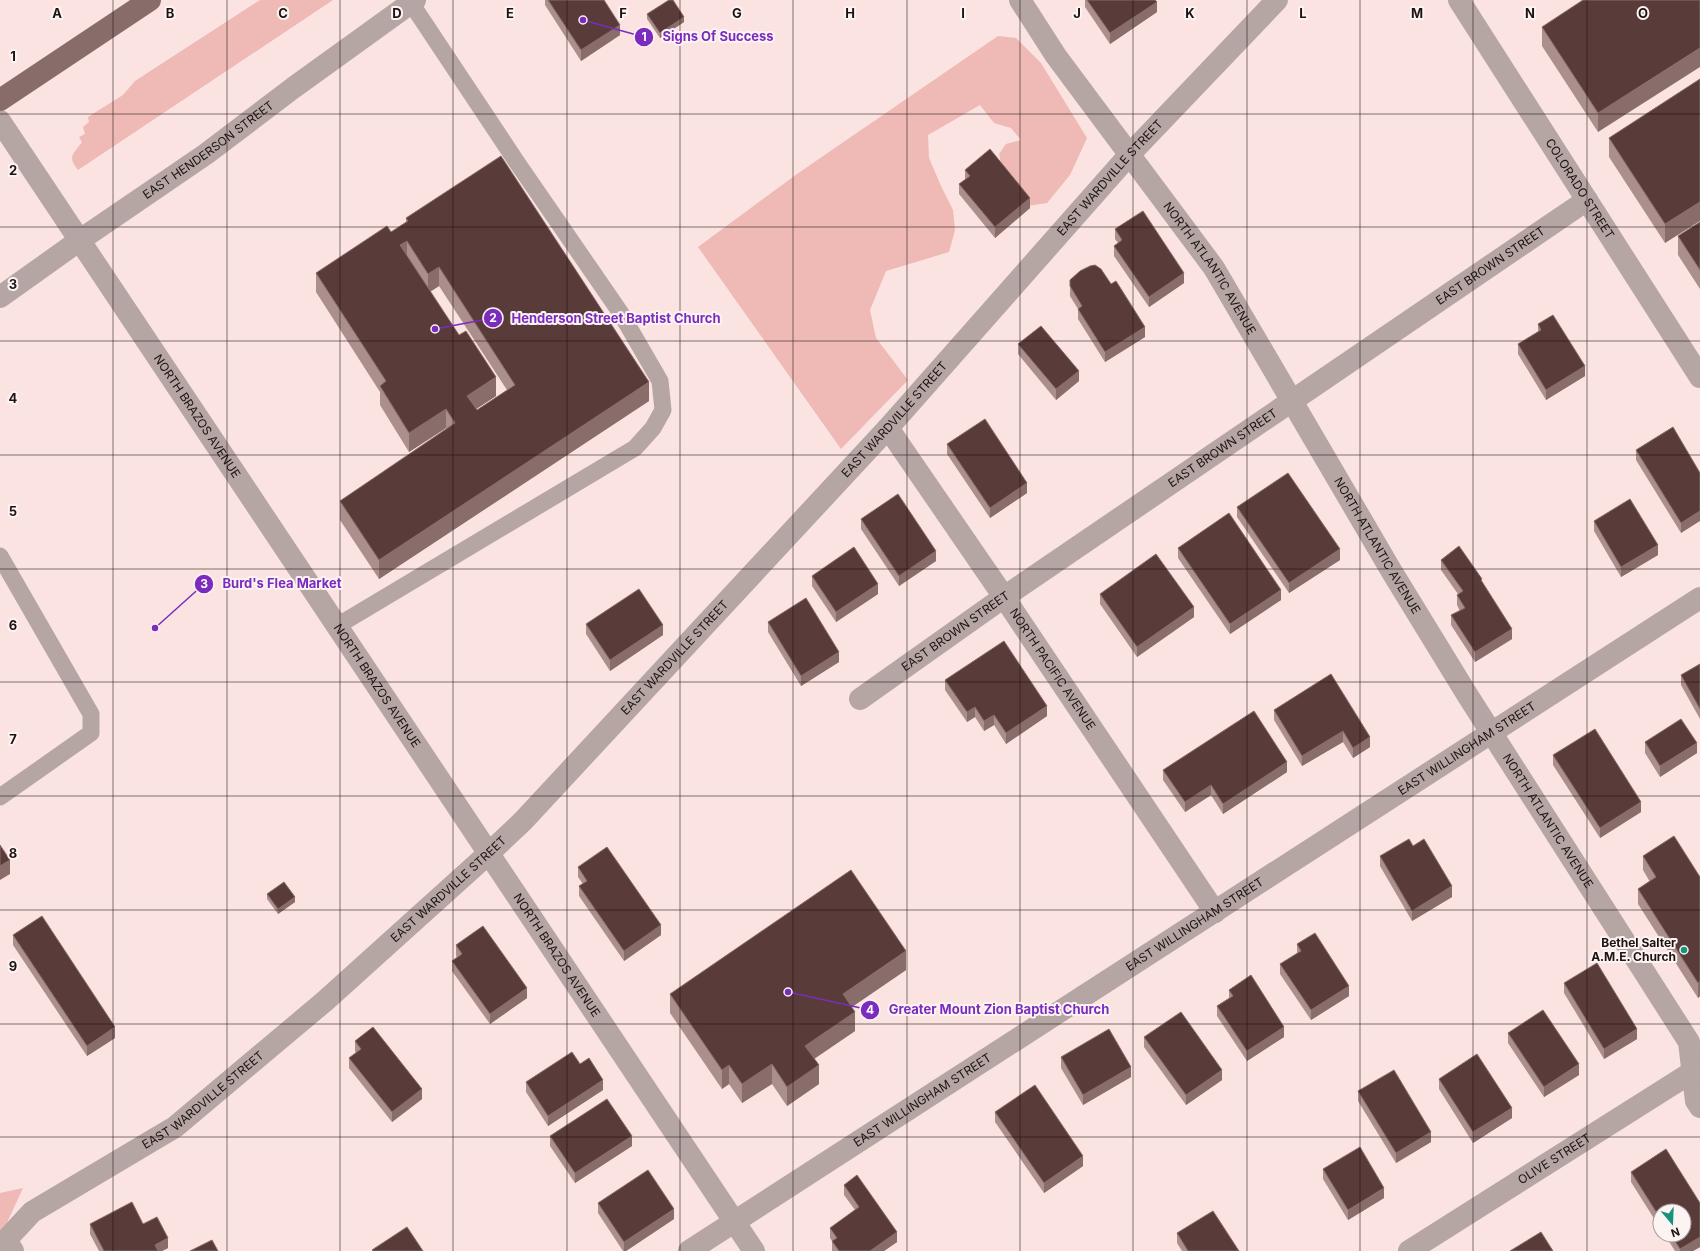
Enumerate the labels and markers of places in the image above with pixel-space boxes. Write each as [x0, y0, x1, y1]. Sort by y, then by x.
callout: Signs Of Success [634, 24, 781, 49]
callout: Henderson Street Baptist Church [483, 306, 728, 331]
callout: Burd's Flea Market [194, 571, 349, 596]
place label: Bethel Salter A.M.E. Church [1591, 935, 1676, 964]
marker: Bethel Salter A.M.E. Church [1679, 945, 1689, 955]
callout: Greater Mount Zion Baptist Church [860, 997, 1117, 1022]

